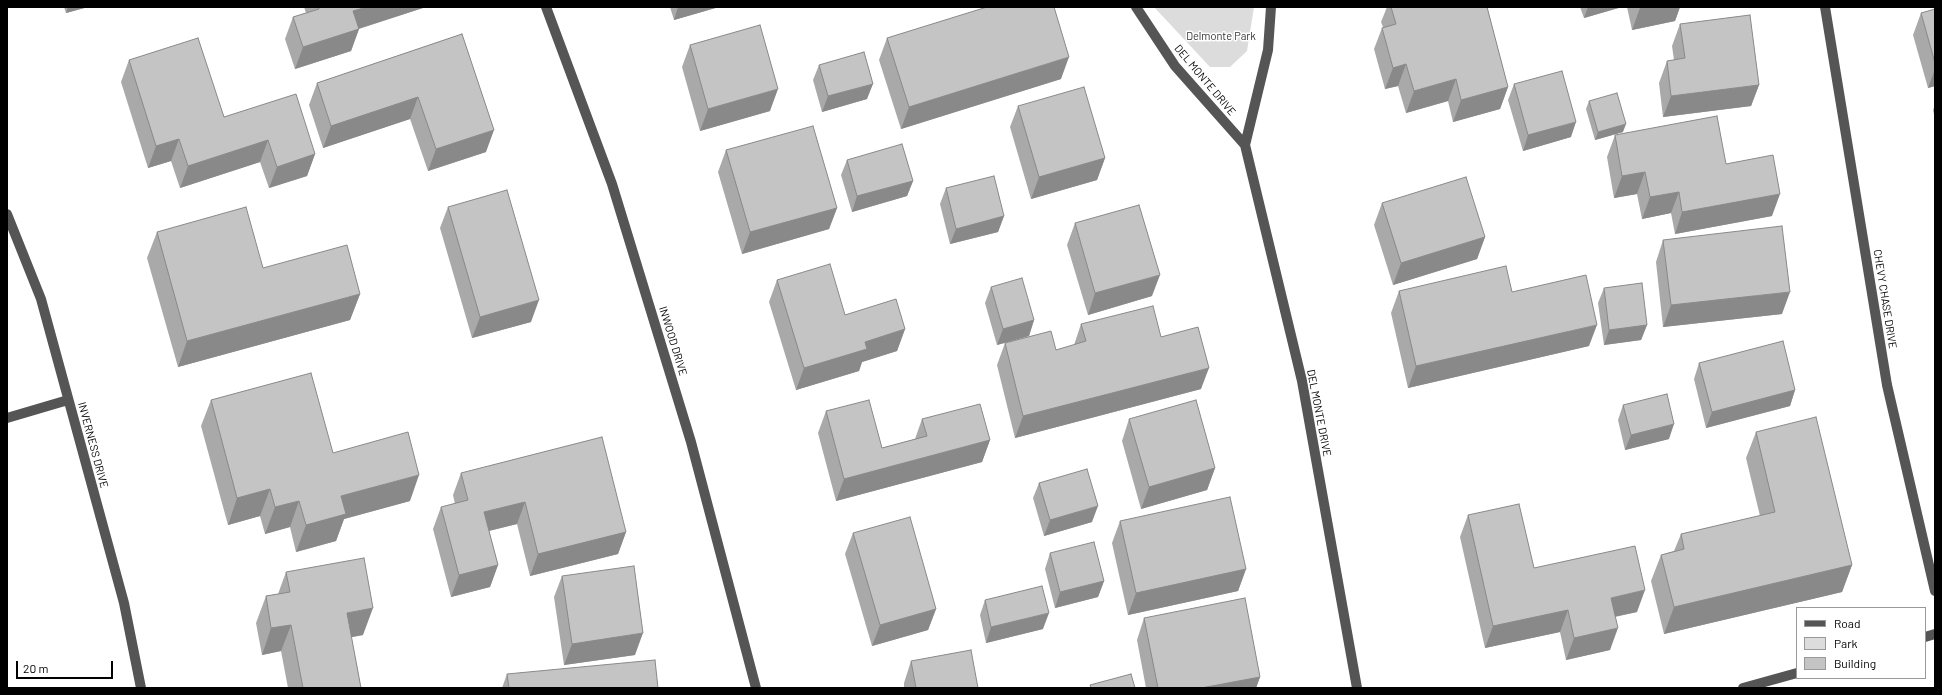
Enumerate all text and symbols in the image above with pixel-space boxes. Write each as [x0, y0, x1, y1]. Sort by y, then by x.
park label: Delmonte Park [1186, 29, 1256, 43]
street label: DEL MONTE DRIVE [1171, 42, 1239, 118]
street label: CHEVY CHASE DRIVE [1871, 248, 1899, 350]
street label: INWOOD DRIVE [656, 305, 690, 377]
street label: DEL MONTE DRIVE [1304, 368, 1334, 458]
street label: INVERNESS DRIVE [75, 401, 111, 489]
legend [1796, 607, 1926, 679]
text: Road [1834, 616, 1861, 630]
text: Park [1834, 636, 1858, 650]
scale bar [18, 653, 115, 679]
text: Building [1834, 656, 1876, 670]
text: 20 m [23, 661, 49, 675]

